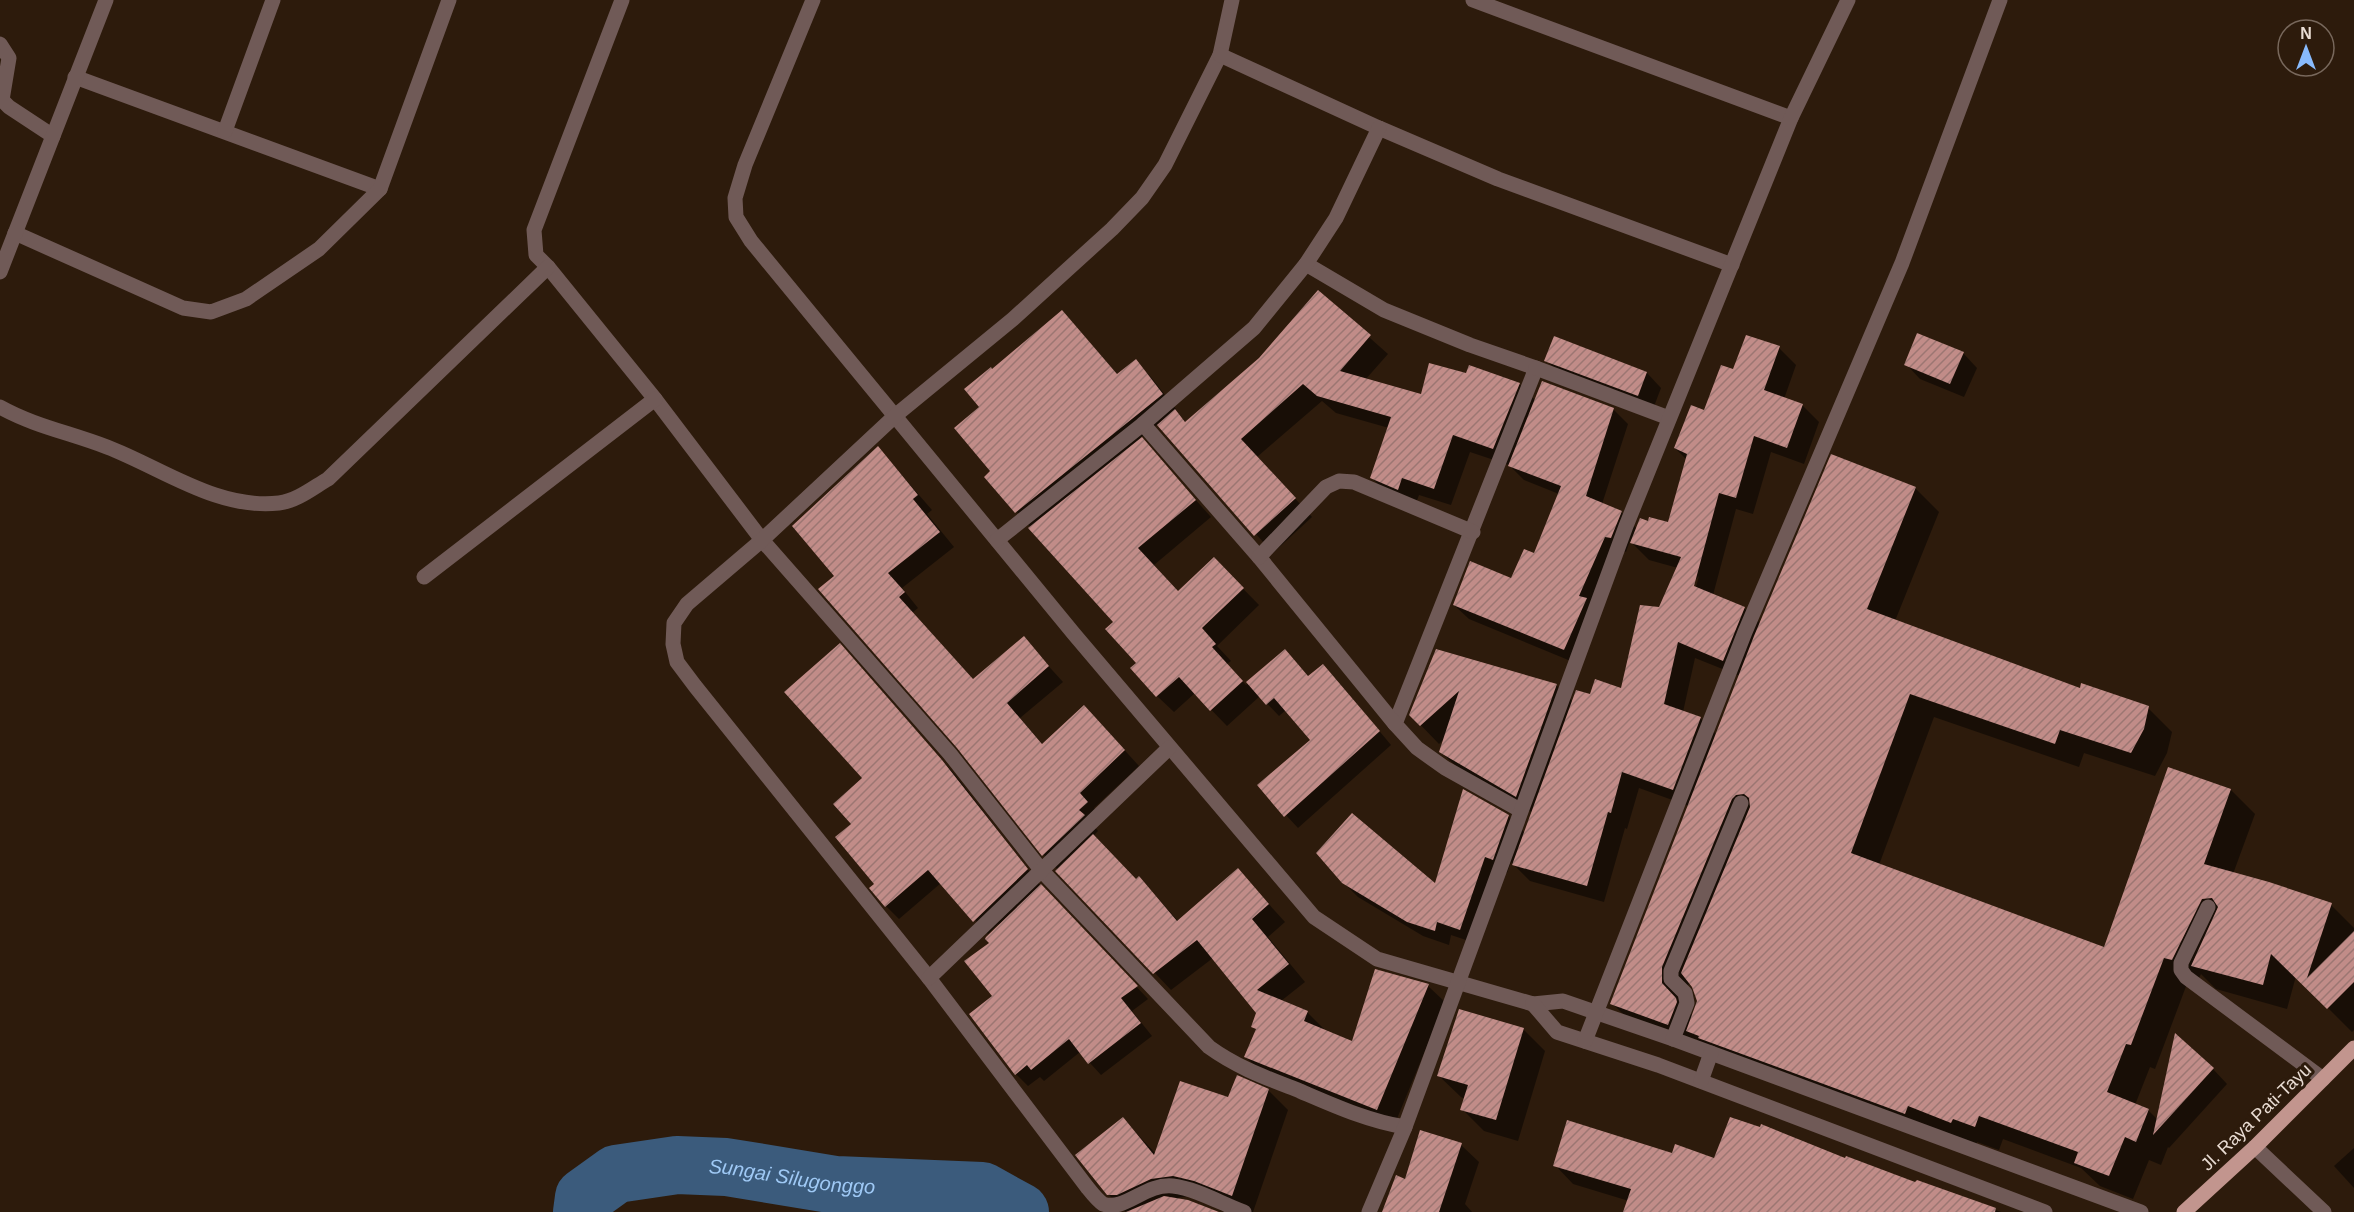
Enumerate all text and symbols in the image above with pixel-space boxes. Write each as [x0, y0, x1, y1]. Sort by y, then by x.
north arrow [2276, 18, 2336, 78]
text: N [2300, 25, 2312, 42]
street label: Jl. Raya Pati-Tayu [2197, 1059, 2315, 1175]
water label: Sungai Silugonggo [708, 1155, 876, 1198]

